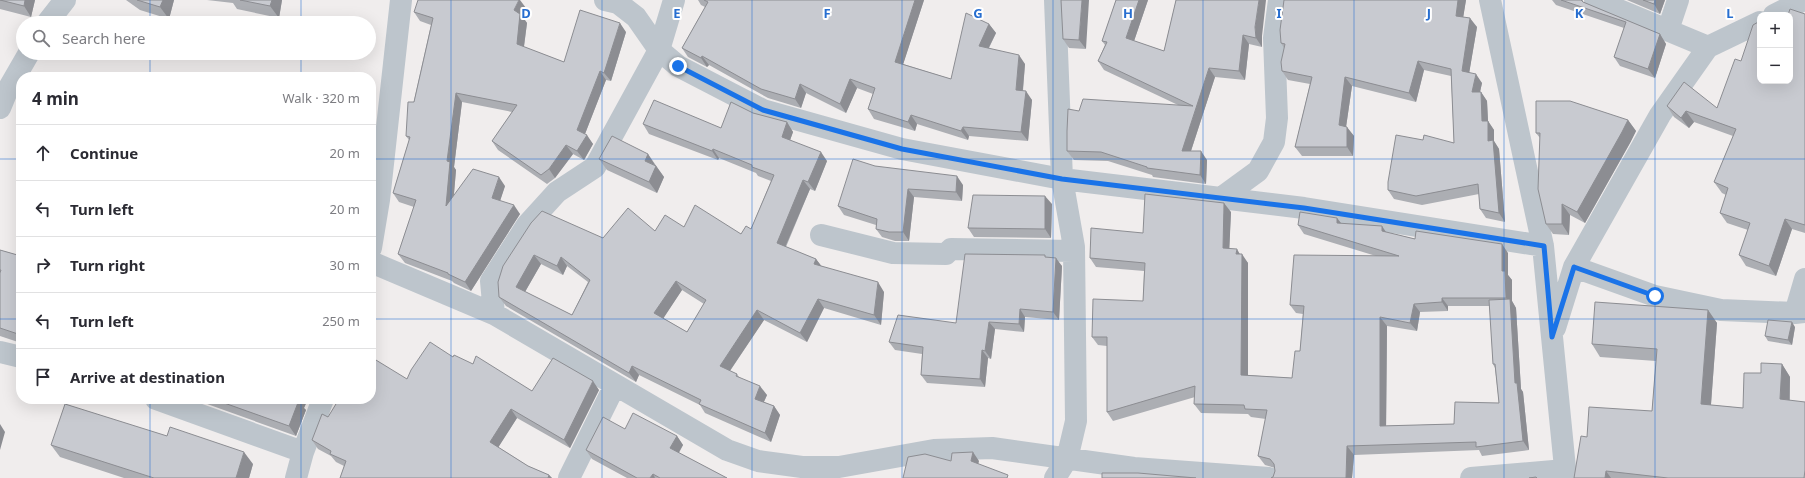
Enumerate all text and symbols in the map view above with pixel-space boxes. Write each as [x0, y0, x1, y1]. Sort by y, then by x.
text: D [521, 4, 531, 22]
text: E [673, 4, 681, 22]
text: F [823, 4, 831, 22]
text: G [973, 4, 983, 22]
text: H [1123, 4, 1133, 22]
text: I [1276, 4, 1282, 22]
text: J [1426, 4, 1431, 22]
text: K [1575, 4, 1584, 22]
text: L [1726, 4, 1734, 22]
map controls [1757, 12, 1793, 84]
button: + [1757, 12, 1793, 48]
search box [16, 16, 376, 60]
icon: search [30, 27, 52, 49]
text: Search here [62, 28, 145, 48]
button: − [1757, 48, 1793, 84]
route end [669, 57, 687, 75]
text: 4 min [32, 87, 79, 110]
text: Walk · 320 m [282, 89, 360, 107]
icon: ahead [32, 142, 54, 164]
text: Continue [70, 143, 138, 163]
text: 20 m [330, 144, 360, 162]
icon: left [32, 198, 54, 220]
text: Turn left [70, 199, 134, 219]
text: 20 m [330, 200, 360, 218]
icon: right [32, 254, 54, 276]
text: Turn right [70, 255, 145, 275]
text: 30 m [330, 256, 360, 274]
route start [1646, 287, 1664, 305]
icon: left [32, 310, 54, 332]
text: Turn left [70, 311, 134, 331]
text: 250 m [322, 312, 360, 330]
icon: arrive [32, 366, 54, 388]
text: Arrive at destination [70, 367, 225, 387]

